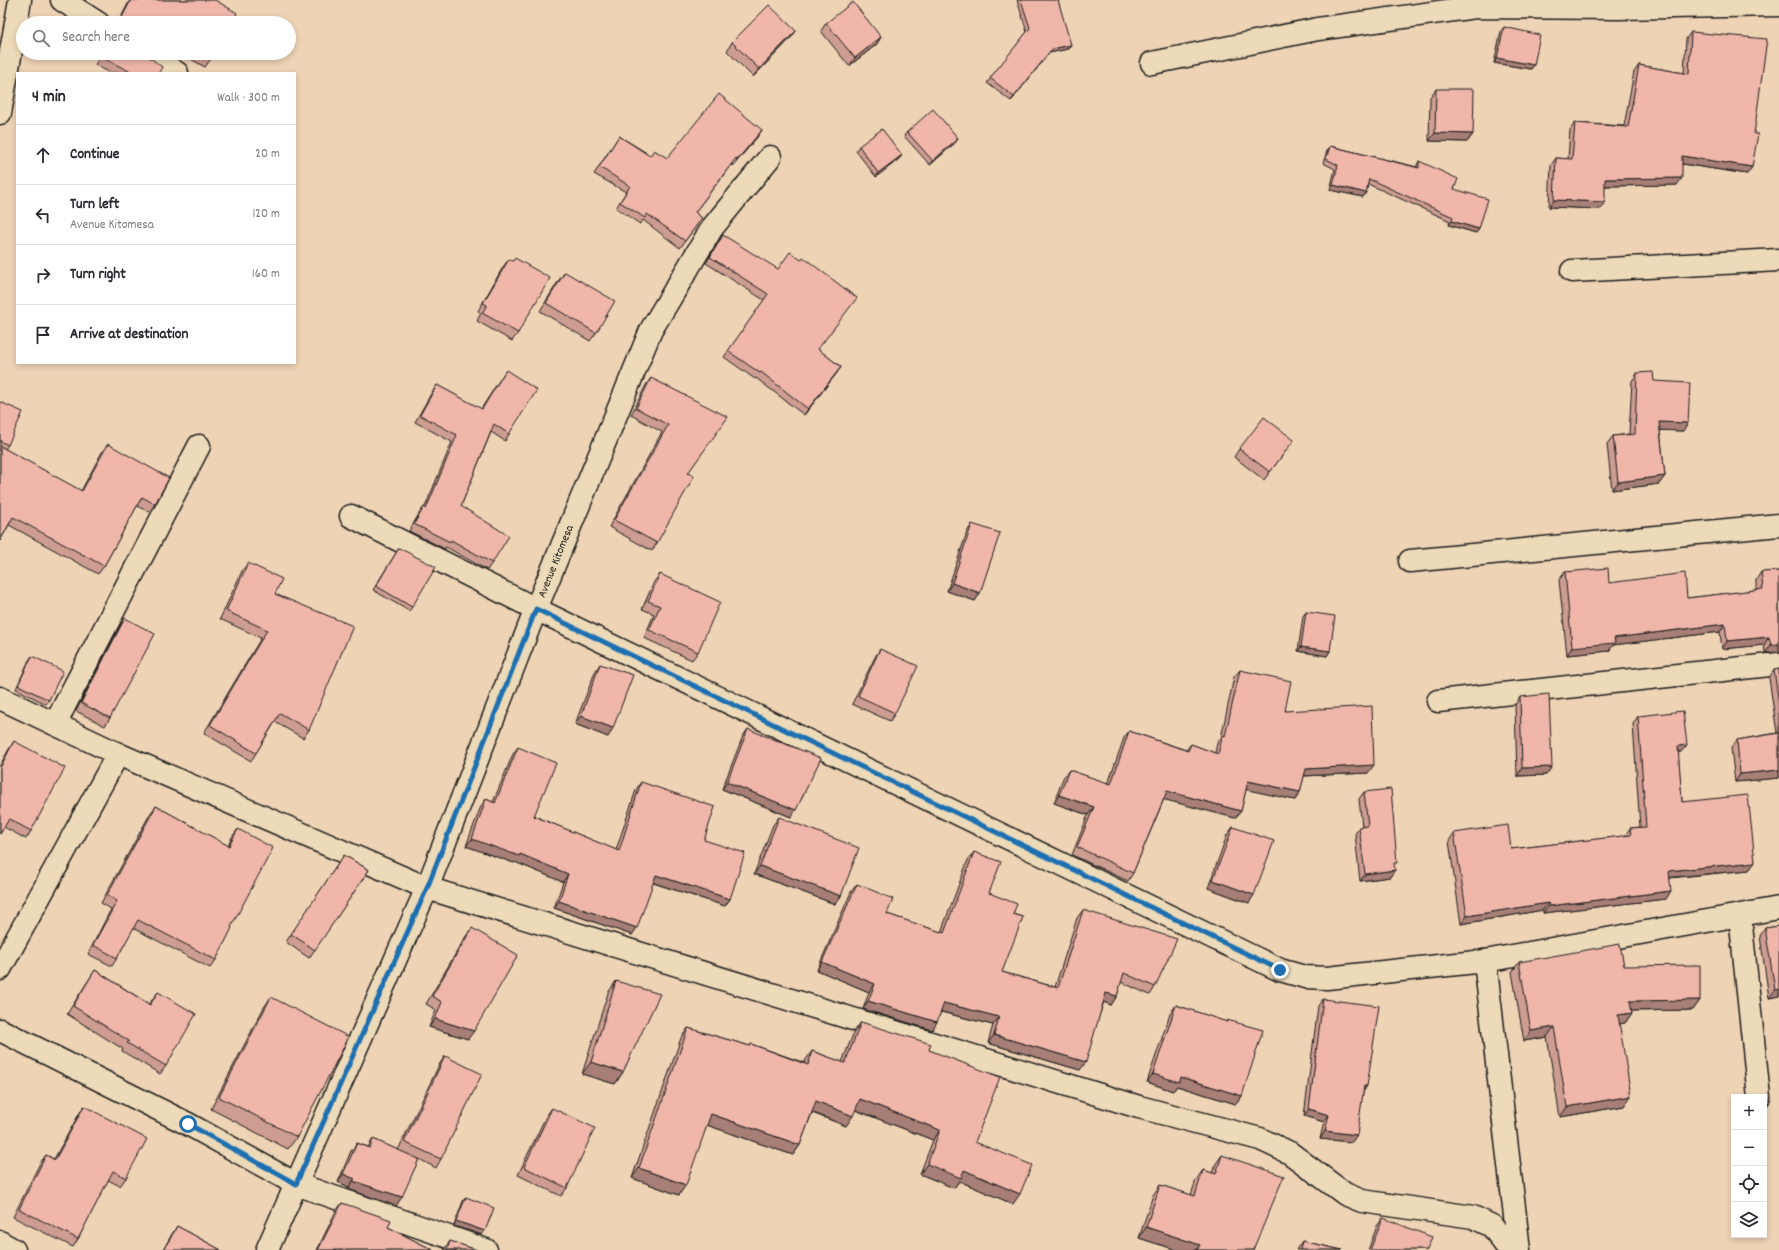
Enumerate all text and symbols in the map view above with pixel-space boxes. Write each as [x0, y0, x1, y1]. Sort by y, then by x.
search box [16, 16, 296, 60]
icon: search [30, 27, 52, 49]
text: Search here [62, 27, 130, 49]
text: 4 min [32, 86, 66, 110]
text: Walk · 300 m [217, 89, 280, 108]
icon: ahead [32, 144, 54, 166]
text: Continue [70, 144, 119, 166]
text: 20 m [255, 145, 280, 164]
text: Turn left [70, 194, 119, 216]
icon: left [32, 204, 54, 226]
text: 120 m [252, 205, 280, 224]
text: Avenue Kitomesa [70, 216, 154, 235]
icon: right [32, 264, 54, 286]
text: Turn right [70, 264, 126, 286]
text: 160 m [252, 265, 280, 284]
icon: arrive [32, 324, 54, 346]
text: Arrive at destination [70, 324, 188, 346]
street label: Avenue Kitomesa [534, 522, 579, 601]
route end [1271, 961, 1289, 979]
map controls [1731, 1094, 1767, 1238]
button: + [1731, 1094, 1767, 1130]
route start [179, 1115, 197, 1133]
button: − [1731, 1130, 1767, 1166]
button: locate [1731, 1166, 1767, 1202]
button: layers [1731, 1202, 1767, 1238]

